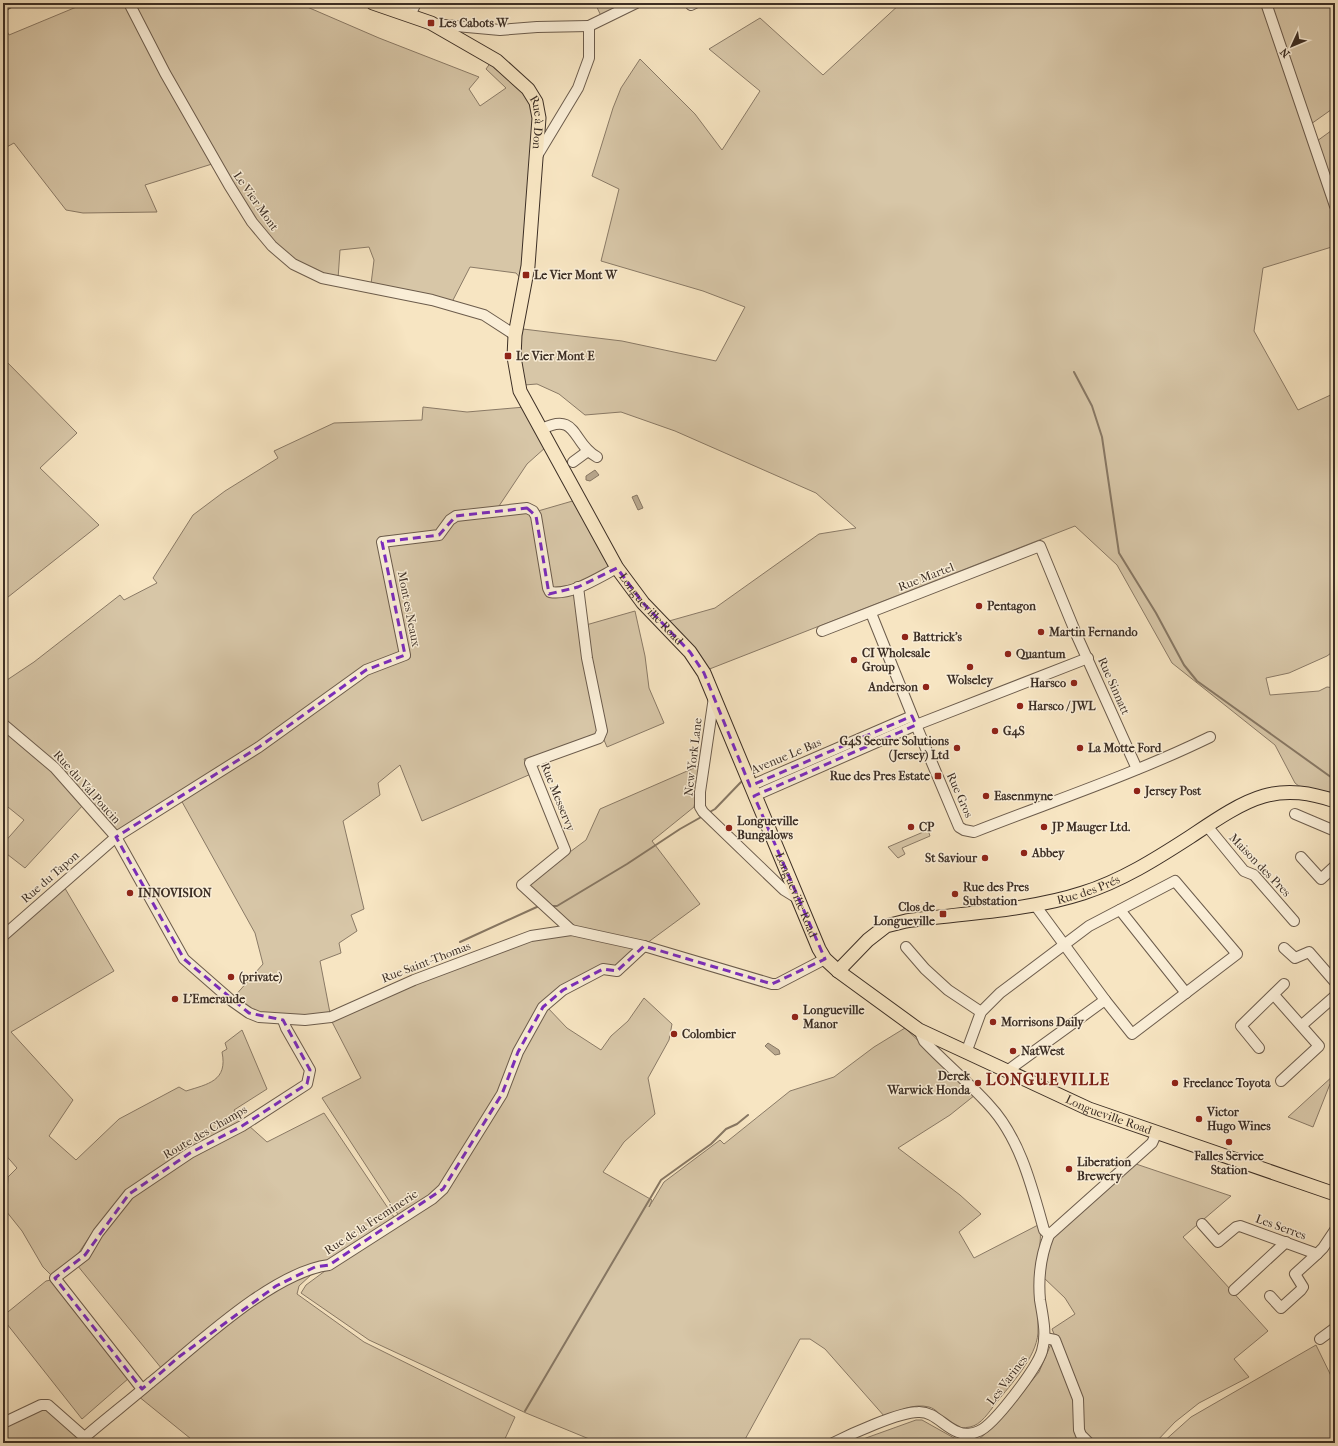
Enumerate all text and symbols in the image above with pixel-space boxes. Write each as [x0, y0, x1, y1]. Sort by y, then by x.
place label: Les Cabots W [439, 16, 509, 30]
marker: Les Cabots W [426, 18, 436, 28]
north arrow [1272, 26, 1312, 66]
text: N [1277, 45, 1293, 60]
street label: Rue à Don [527, 93, 546, 150]
street label: Le Vier Mont [231, 169, 282, 234]
place label: Le Vier Mont W [534, 268, 618, 282]
marker: Le Vier Mont W [521, 270, 531, 280]
place label: Le Vier Mont E [516, 349, 595, 363]
marker: Le Vier Mont E [503, 351, 513, 361]
street label: Rue Martel [896, 560, 957, 594]
street label: Mont es Neaux [395, 570, 423, 649]
street label: Longueville Road [616, 570, 686, 648]
place label: Pentagon [987, 599, 1037, 614]
marker: Pentagon [974, 601, 984, 611]
place label: Martin Fernando [1048, 625, 1138, 639]
marker: Martin Fernando [1036, 627, 1046, 637]
place label: Battrick's [913, 630, 962, 644]
marker: Battrick's [900, 632, 910, 642]
place label: CI Wholesale Group [862, 646, 930, 675]
place label: Quantum [1016, 647, 1067, 661]
marker: Quantum [1003, 649, 1013, 659]
marker: CI Wholesale Group [849, 655, 859, 665]
street label: Rue Sinnatt [1095, 655, 1133, 718]
marker: Wolseley [965, 662, 975, 672]
place label: Wolseley [946, 673, 994, 688]
place label: Harsco [1030, 676, 1066, 690]
marker: Harsco [1069, 678, 1079, 688]
place label: Anderson [867, 680, 919, 694]
marker: Anderson [921, 682, 931, 692]
place label: Harsco / JWL [1028, 699, 1096, 714]
marker: Harsco / JWL [1015, 701, 1025, 711]
street label: New York Lane [681, 717, 705, 797]
place label: G4S [1003, 724, 1025, 739]
marker: G4S [990, 726, 1000, 736]
place label: G4S Secure Solutions (Jersey) Ltd [840, 734, 950, 763]
street label: Avenue Le Bas [748, 735, 824, 777]
place label: La Motte Ford [1088, 741, 1162, 755]
marker: G4S Secure Solutions (Jersey) Ltd [952, 743, 962, 753]
marker: La Motte Ford [1075, 743, 1085, 753]
street label: Rue du Val Poucin [50, 748, 124, 826]
street label: Rue Messervy [538, 761, 578, 834]
place label: Rue des Pres Estate [830, 769, 930, 783]
street label: Rue Gros [944, 770, 976, 820]
marker: Rue des Pres Estate [933, 771, 943, 781]
place label: Jersey Post [1143, 784, 1202, 799]
marker: Jersey Post [1132, 786, 1142, 796]
place label: Easenmyne [994, 789, 1053, 804]
marker: Easenmyne [981, 791, 991, 801]
place label: Longueville Bungalows [737, 814, 799, 843]
place label: CP [919, 820, 935, 834]
place label: JP Mauger Ltd. [1050, 820, 1131, 835]
marker: CP [906, 822, 916, 832]
marker: JP Mauger Ltd. [1039, 822, 1049, 832]
marker: Longueville Bungalows [724, 823, 734, 833]
street label: Maison des Pres [1226, 831, 1294, 900]
place label: Abbey [1031, 846, 1065, 861]
street label: Rue du Tapon [18, 848, 82, 906]
marker: Abbey [1019, 848, 1029, 858]
street label: Longueville Road [773, 850, 821, 940]
place label: St Saviour [925, 851, 978, 865]
marker: St Saviour [980, 853, 990, 863]
street label: Rue des Prés [1055, 872, 1123, 907]
place label: Rue des Pres Substation [963, 880, 1029, 908]
place label: INNOVISION [138, 886, 213, 900]
marker: INNOVISION [125, 888, 135, 898]
marker: Rue des Pres Substation [950, 889, 960, 899]
place label: Clos de Longueville [874, 900, 935, 929]
marker: Clos de Longueville [938, 909, 948, 919]
street label: Rue Saint-Thomas [379, 938, 473, 985]
place label: (private) [239, 970, 282, 985]
marker: (private) [226, 972, 236, 982]
place label: L’Emeraude [183, 992, 245, 1006]
marker: L’Emeraude [170, 994, 180, 1004]
place label: Longueville Manor [802, 1003, 865, 1031]
marker: Longueville Manor [790, 1012, 800, 1022]
place label: Morrisons Daily [1000, 1015, 1084, 1030]
marker: Morrisons Daily [988, 1017, 998, 1027]
place label: Colombier [682, 1027, 737, 1041]
marker: Colombier [669, 1029, 679, 1039]
place label: NatWest [1021, 1044, 1065, 1058]
marker: NatWest [1008, 1046, 1018, 1056]
place label: Derek Warwick Honda [887, 1069, 971, 1097]
district label: LONGUEVILLE [986, 1070, 1110, 1089]
place label: Freelance Toyota [1182, 1076, 1271, 1091]
marker: Derek Warwick Honda [973, 1078, 983, 1088]
marker: Freelance Toyota [1170, 1078, 1180, 1088]
street label: Longueville Road [1063, 1092, 1154, 1137]
street label: Route des Champs [160, 1102, 250, 1162]
place label: Victor Hugo Wines [1206, 1105, 1271, 1134]
marker: Victor Hugo Wines [1194, 1114, 1204, 1124]
marker: Falles Service Station [1224, 1137, 1234, 1147]
place label: Falles Service Station [1193, 1149, 1264, 1177]
place label: Liberation Brewery [1077, 1155, 1132, 1184]
marker: Liberation Brewery [1064, 1164, 1074, 1174]
street label: Rue de la Freminerie [322, 1187, 420, 1257]
street label: Les Serres [1254, 1211, 1309, 1243]
street label: Les Varines [984, 1352, 1031, 1408]

